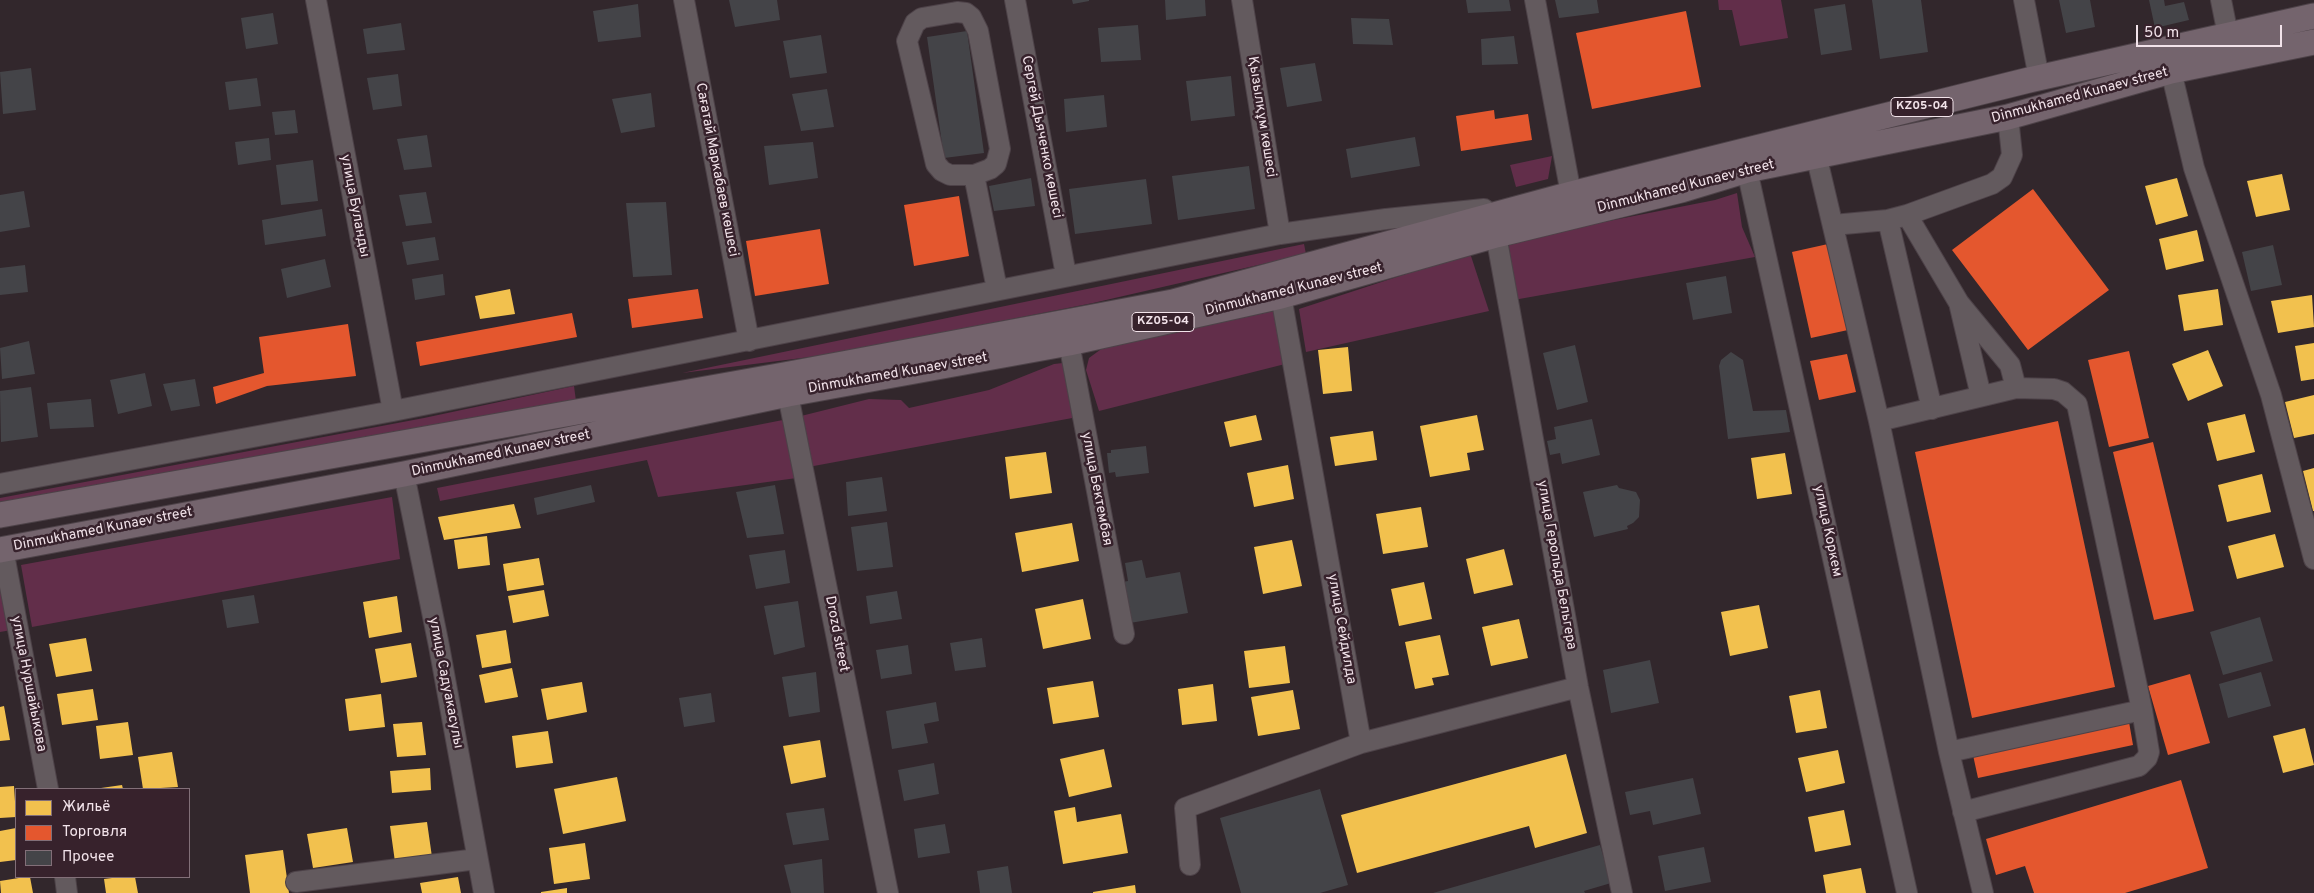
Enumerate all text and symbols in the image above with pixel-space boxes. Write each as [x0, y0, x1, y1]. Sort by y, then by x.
scale bar [2139, 15, 2285, 47]
text: 50 m [2144, 24, 2179, 43]
street label: Сергей Дьяченко көшесі [1017, 54, 1065, 220]
street label: Қызылқұм көшесі [1243, 55, 1279, 179]
street label: Dinmukhamed Kunaev street [1990, 64, 2170, 128]
street label: Сағатай Маркабаев көшесі [691, 82, 741, 258]
road number: KZ05-04 [1891, 98, 1953, 116]
street label: улица Буланды [336, 153, 372, 259]
street label: Dinmukhamed Kunaev street [1596, 157, 1776, 217]
street label: Dinmukhamed Kunaev street [1204, 260, 1384, 320]
road number: KZ05-04 [1132, 313, 1194, 332]
street label: Dinmukhamed Kunaev street [807, 350, 989, 398]
street label: Dinmukhamed Kunaev street [410, 427, 592, 481]
street label: улица Бектембая [1077, 431, 1115, 547]
street label: улица Герольда Бельгера [1533, 479, 1579, 651]
street label: улица Коркем [1809, 484, 1845, 578]
street label: Dinmukhamed Kunaev street [12, 504, 194, 556]
street label: улица Сейдилда [1323, 573, 1359, 685]
street label: Drozd street [820, 595, 852, 673]
street label: улица Нуршайыкова [7, 615, 49, 753]
street label: улица Садуакасулы [424, 616, 466, 750]
legend [15, 788, 190, 878]
text: Жильё [62, 798, 110, 817]
text: Торговля [62, 823, 127, 842]
text: Прочее [62, 848, 114, 867]

